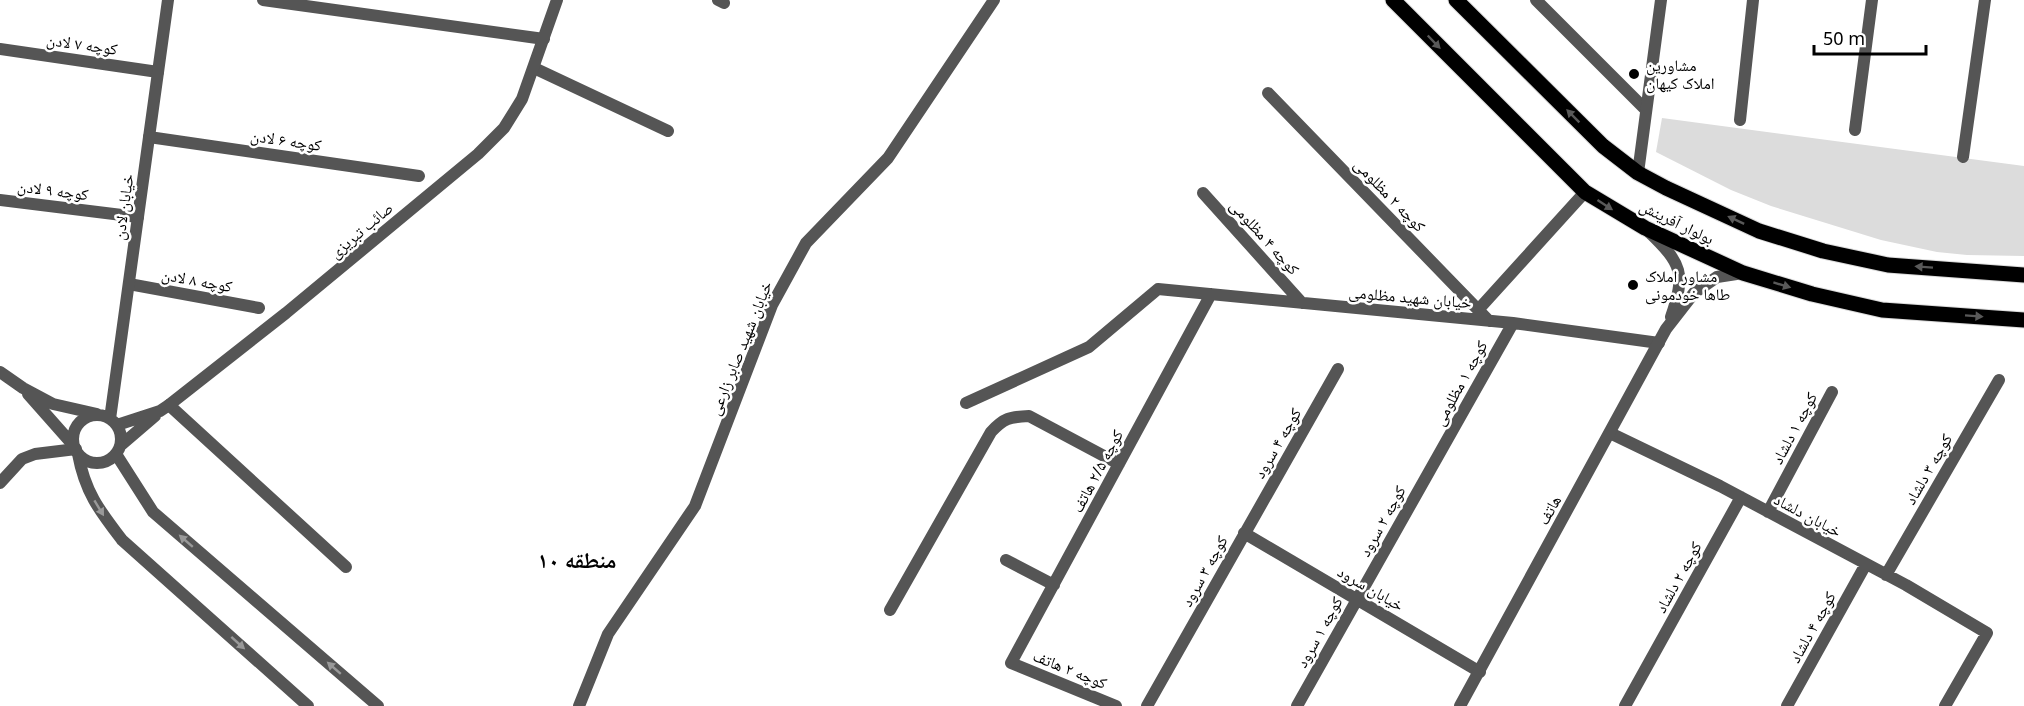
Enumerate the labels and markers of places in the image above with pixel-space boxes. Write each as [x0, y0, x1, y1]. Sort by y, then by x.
place label: مشاورین املاک کیهان [1646, 54, 1715, 94]
marker: مشاورین املاک کیهان [1627, 67, 1641, 81]
place label: مشاور املاک طاها خودمونی [1645, 265, 1730, 305]
marker: مشاور املاک طاها خودمونی [1626, 278, 1640, 292]

